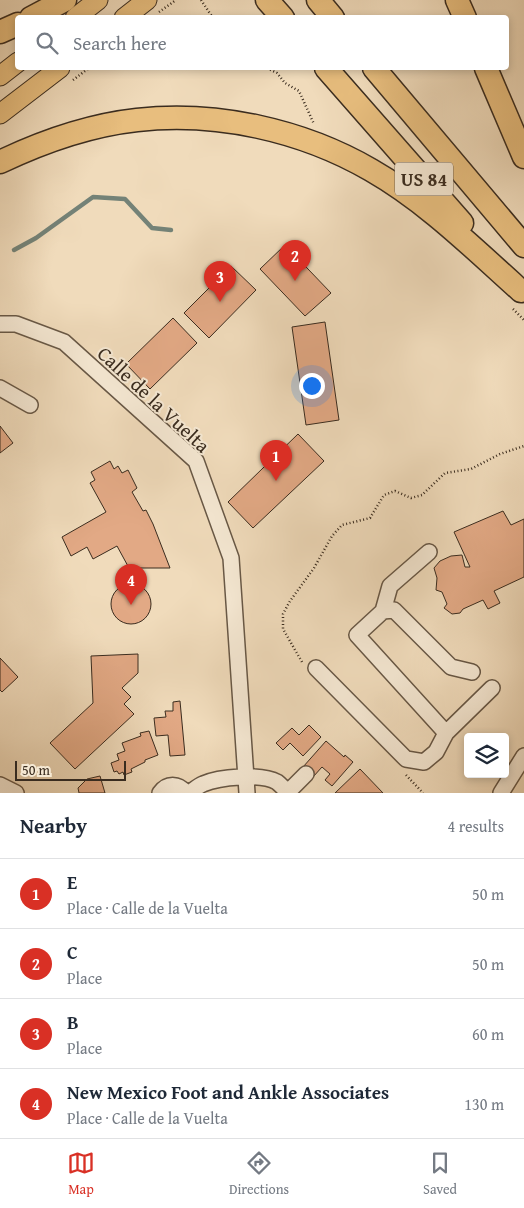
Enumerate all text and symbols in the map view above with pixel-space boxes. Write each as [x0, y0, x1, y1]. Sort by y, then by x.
search box [15, 15, 509, 70]
icon: search [33, 29, 61, 57]
text: Search here [73, 29, 167, 57]
road number: US 84 [395, 162, 453, 195]
pin: 2 [279, 240, 311, 281]
pin: 3 [204, 261, 236, 302]
street label: Calle de la Vuelta [91, 339, 217, 459]
your location [299, 373, 325, 399]
pin: 1 [260, 440, 292, 481]
pin: 4 [115, 564, 147, 605]
map controls [464, 733, 509, 778]
button: layers [464, 733, 509, 778]
scale bar [15, 758, 126, 781]
text: 50 m [22, 760, 50, 780]
text: Nearby [20, 810, 87, 841]
text: 4 results [447, 814, 504, 838]
text: E [67, 868, 77, 896]
text: 1 [32, 882, 40, 906]
text: 50 m [472, 882, 504, 906]
text: Place · Calle de la Vuelta [67, 896, 228, 920]
text: C [67, 938, 78, 966]
text: 2 [32, 952, 40, 976]
text: 50 m [472, 952, 504, 976]
text: Place [67, 966, 102, 990]
text: B [67, 1008, 79, 1036]
text: 3 [32, 1022, 40, 1046]
text: 60 m [472, 1022, 504, 1046]
text: Place [67, 1036, 102, 1060]
text: New Mexico Foot and Ankle Associates [67, 1078, 389, 1106]
text: 4 [32, 1092, 40, 1116]
text: 130 m [464, 1092, 504, 1116]
text: Place · Calle de la Vuelta [67, 1106, 228, 1130]
tab: Map [67, 1149, 95, 1199]
tab: Directions [229, 1149, 289, 1199]
tab: Saved [423, 1149, 457, 1199]

